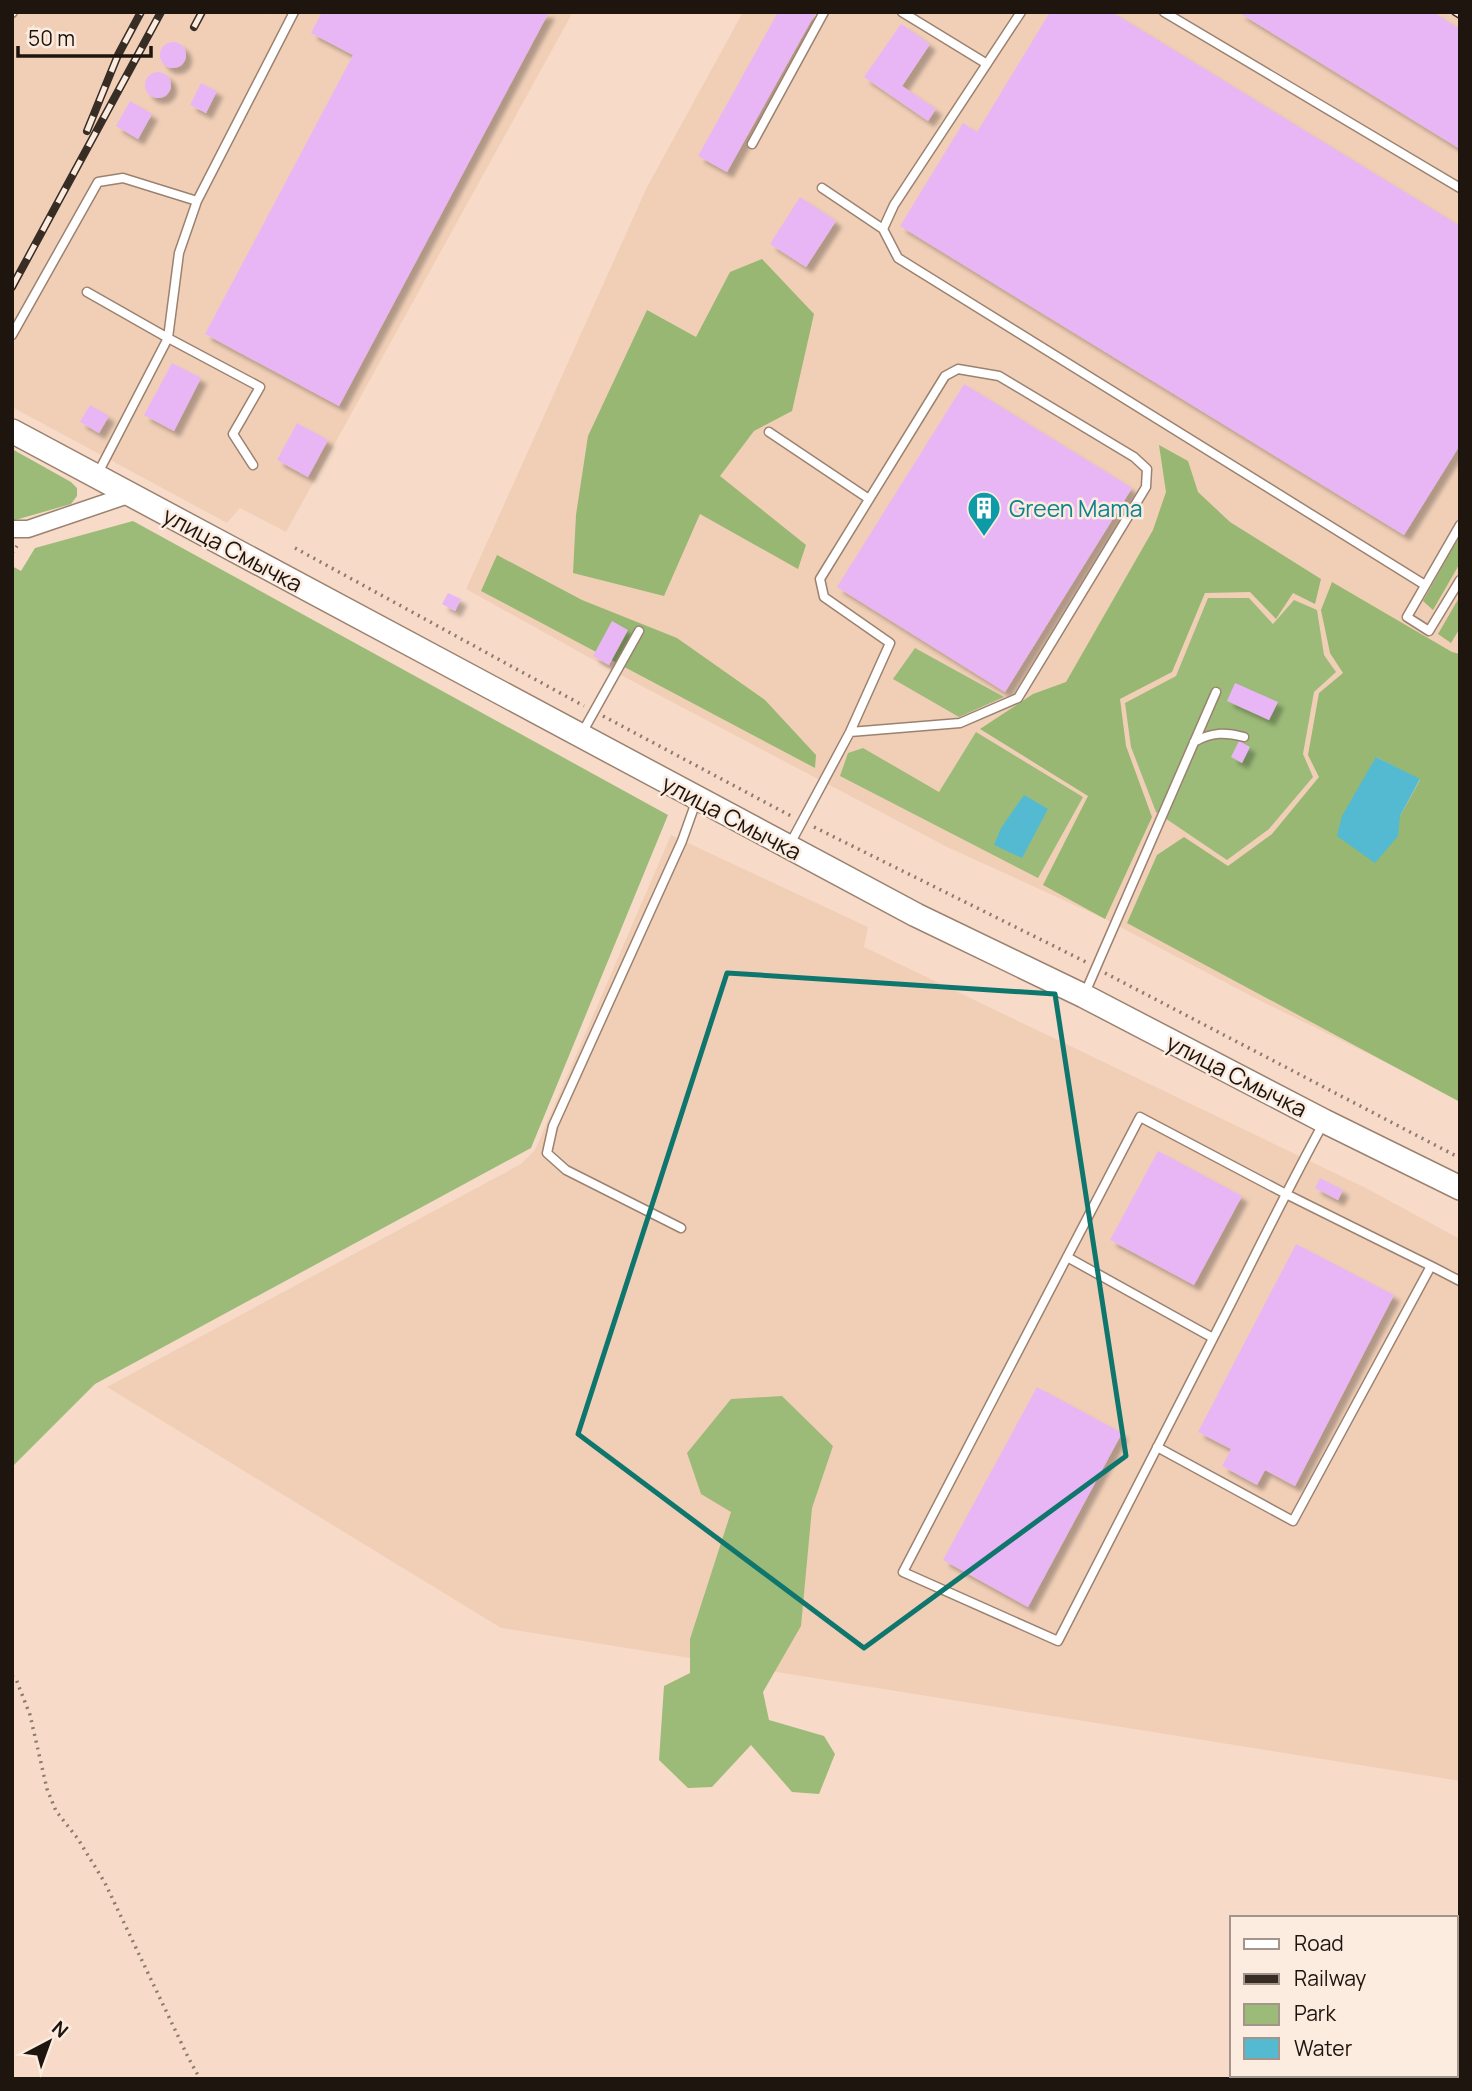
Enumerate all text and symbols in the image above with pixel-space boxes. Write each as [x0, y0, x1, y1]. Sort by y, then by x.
scale bar [18, 14, 150, 58]
text: 50 m [28, 24, 75, 52]
building icon: Green Mama [965, 489, 1003, 538]
place label: Green Mama [1009, 492, 1142, 524]
street label: улица Смычка [157, 499, 309, 599]
street label: улица Смычка [656, 767, 808, 867]
street label: улица Смычка [1161, 1026, 1313, 1124]
legend [1230, 1916, 1458, 2077]
text: Road [1294, 1929, 1344, 1957]
text: Railway [1294, 1964, 1366, 1992]
text: Park [1294, 1999, 1336, 2027]
north arrow [14, 2007, 84, 2077]
text: N [46, 2015, 74, 2043]
text: Water [1294, 2034, 1353, 2062]

